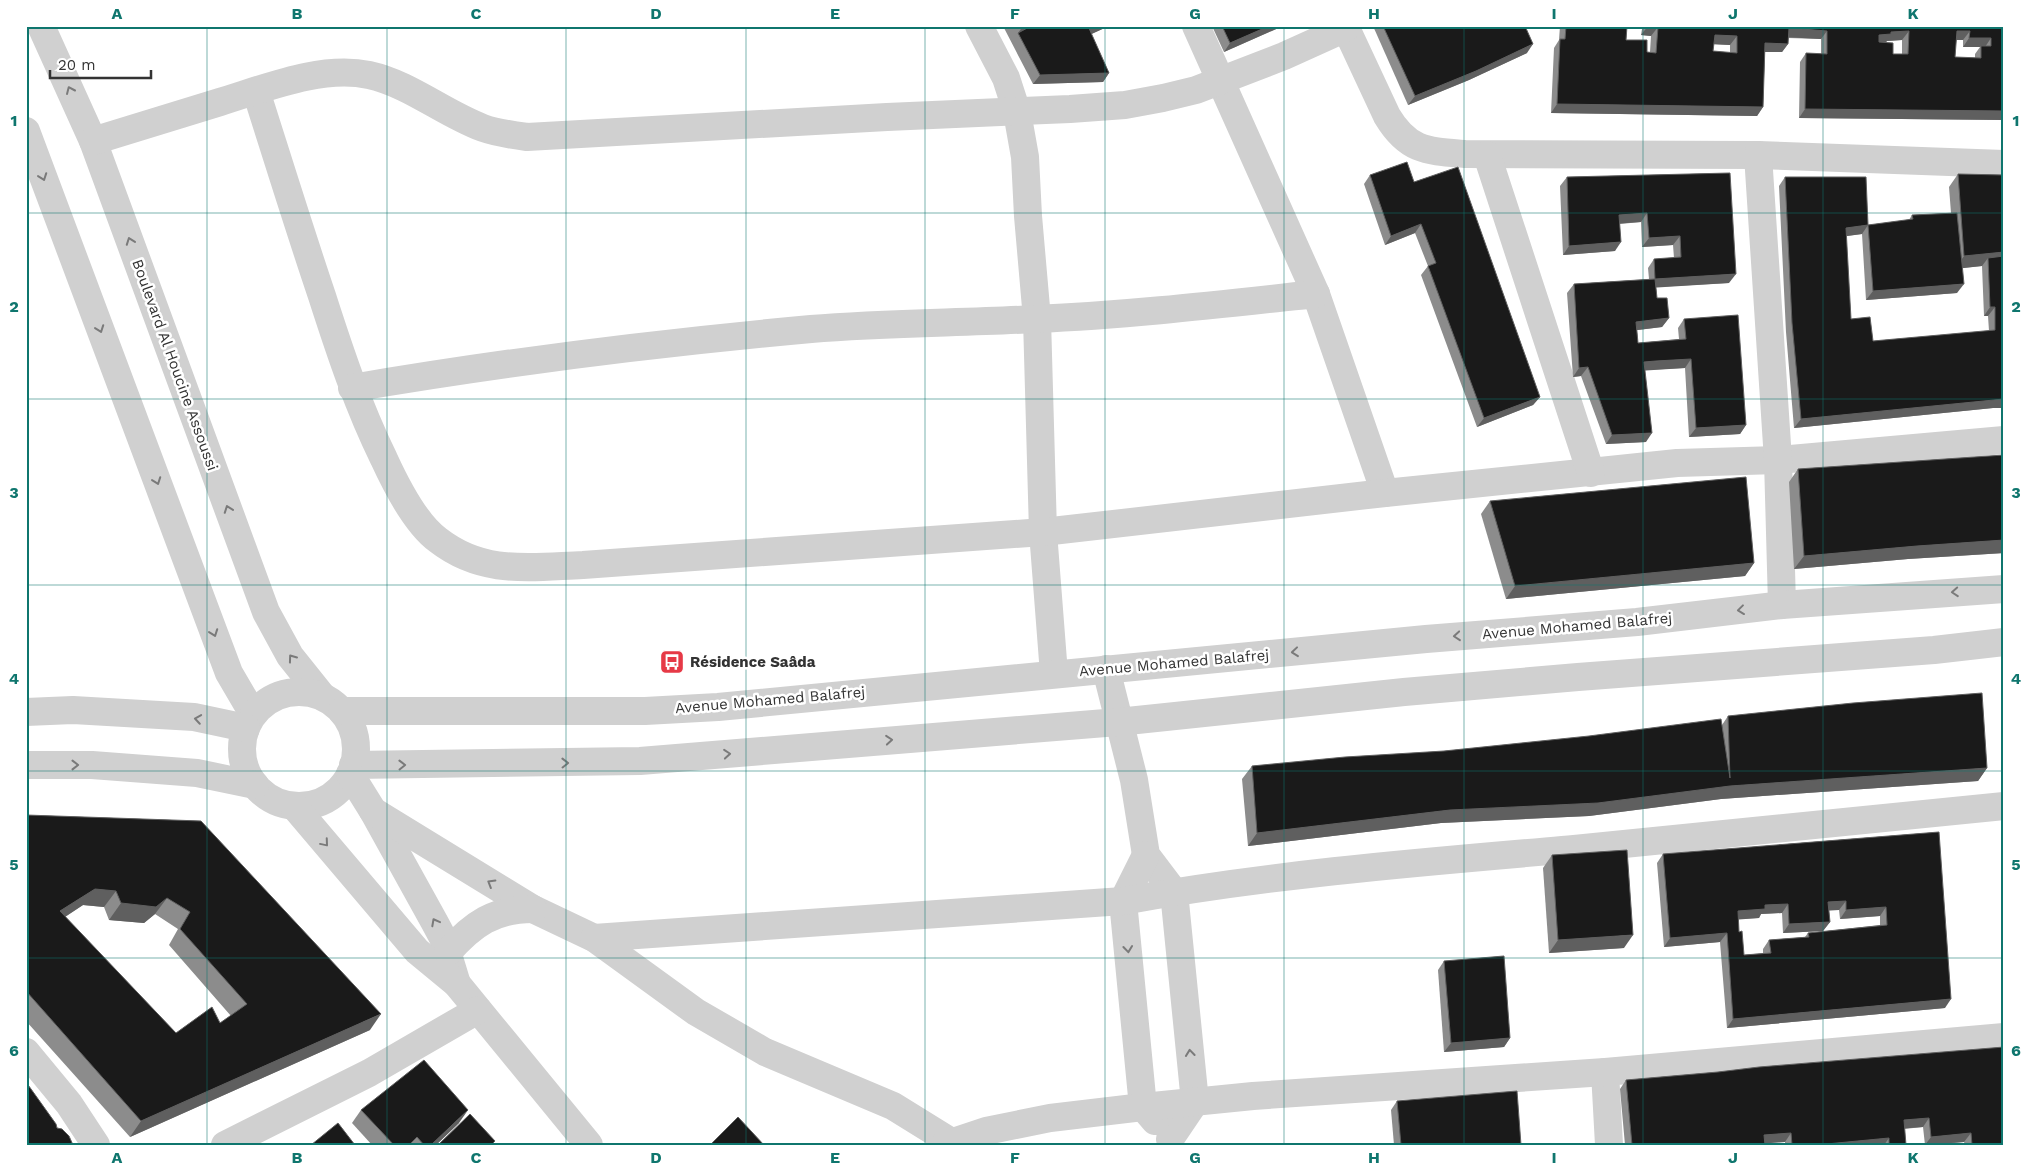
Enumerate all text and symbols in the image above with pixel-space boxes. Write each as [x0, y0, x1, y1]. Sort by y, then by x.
text: A [112, 4, 123, 23]
text: B [292, 4, 303, 23]
text: C [471, 4, 482, 23]
text: D [650, 4, 662, 23]
text: E [830, 4, 840, 23]
text: F [1010, 4, 1020, 23]
text: G [1189, 4, 1201, 23]
text: H [1368, 4, 1380, 23]
text: I [1551, 4, 1557, 23]
text: J [1728, 4, 1738, 23]
text: K [1907, 4, 1919, 23]
scale bar [50, 48, 151, 80]
text: 20 m [58, 56, 96, 74]
one-way arrow [66, 86, 77, 95]
text: 1 [11, 111, 17, 130]
text: 1 [2013, 111, 2019, 130]
one-way arrow [37, 172, 47, 180]
one-way arrow [126, 238, 136, 246]
street label: Boulevard Al Houcine Assoussi [128, 257, 222, 473]
text: 2 [9, 297, 19, 316]
text: 2 [2011, 297, 2021, 316]
one-way arrow [94, 324, 104, 333]
one-way arrow [151, 476, 161, 485]
text: 3 [9, 483, 19, 502]
text: 3 [2011, 483, 2021, 502]
one-way arrow [224, 505, 234, 514]
one-way arrow [1951, 587, 1959, 598]
one-way arrow [1737, 604, 1745, 615]
street label: Avenue Mohamed Balafrej [1481, 609, 1673, 643]
one-way arrow [208, 628, 218, 637]
one-way arrow [1453, 630, 1461, 641]
street label: Avenue Mohamed Balafrej [1078, 646, 1270, 680]
one-way arrow [1291, 646, 1299, 657]
bus stop icon: Résidence Saâda [659, 649, 685, 675]
place label: Résidence Saâda [690, 653, 816, 671]
one-way arrow [289, 654, 298, 664]
text: 4 [9, 669, 19, 688]
text: 4 [2011, 669, 2021, 688]
street label: Avenue Mohamed Balafrej [674, 683, 866, 717]
one-way arrow [194, 714, 203, 724]
one-way arrow [885, 735, 893, 746]
one-way arrow [723, 749, 731, 760]
one-way arrow [561, 757, 569, 768]
one-way arrow [398, 759, 406, 770]
one-way arrow [72, 760, 79, 770]
one-way arrow [320, 837, 328, 846]
text: 5 [9, 855, 19, 874]
text: 5 [2011, 855, 2021, 874]
one-way arrow [488, 880, 497, 890]
one-way arrow [431, 918, 441, 927]
one-way arrow [1122, 946, 1133, 954]
text: 6 [9, 1041, 19, 1060]
text: 6 [2011, 1041, 2021, 1060]
one-way arrow [1185, 1049, 1196, 1057]
text: A [112, 1148, 123, 1167]
text: B [292, 1148, 303, 1167]
text: C [471, 1148, 482, 1167]
text: D [650, 1148, 662, 1167]
text: E [830, 1148, 840, 1167]
text: F [1010, 1148, 1020, 1167]
text: G [1189, 1148, 1201, 1167]
text: H [1368, 1148, 1380, 1167]
text: I [1551, 1148, 1557, 1167]
text: J [1728, 1148, 1738, 1167]
text: K [1907, 1148, 1919, 1167]

